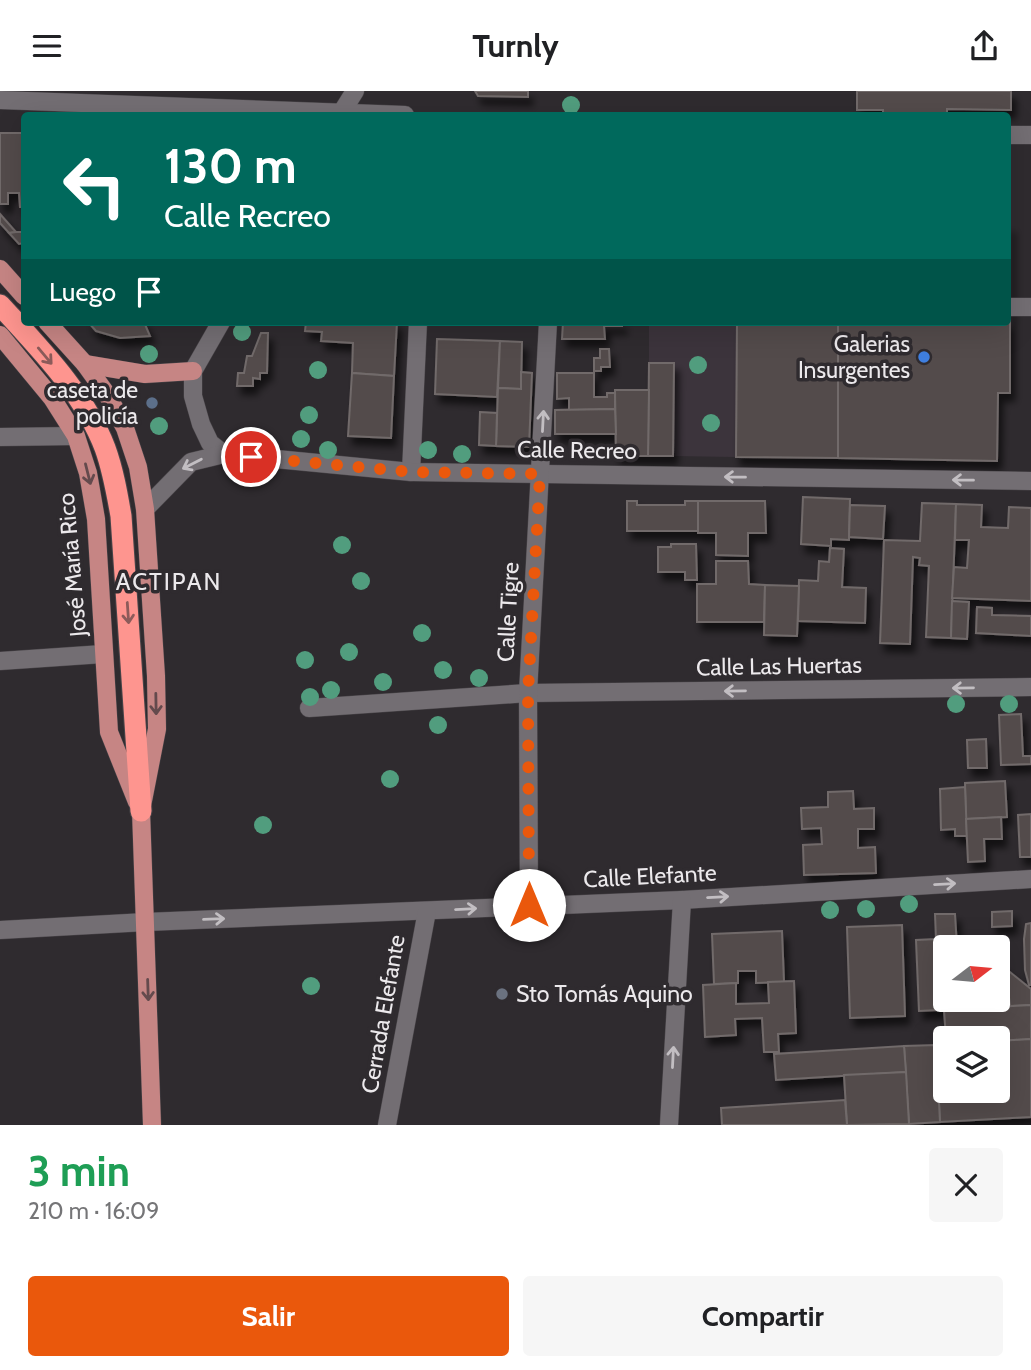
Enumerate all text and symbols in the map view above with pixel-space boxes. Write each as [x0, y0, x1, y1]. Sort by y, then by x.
text: Turnly [472, 26, 559, 65]
icon: menu [28, 27, 66, 65]
icon: share [965, 27, 1003, 65]
text: 130 m [164, 136, 297, 195]
icon: left [49, 140, 140, 231]
text: Calle Recreo [164, 196, 331, 235]
icon: arrive [130, 273, 168, 311]
text: Luego [49, 276, 116, 308]
place label: Galerias Insurgentes [798, 330, 910, 384]
one-way arrow [37, 347, 53, 365]
marker: Galerias Insurgentes [916, 349, 932, 365]
place label: caseta de policía [47, 376, 138, 430]
marker: caseta de policía [144, 395, 160, 411]
one-way arrow [536, 410, 549, 433]
pin [221, 427, 281, 487]
street label: Calle Recreo [517, 435, 637, 465]
icon: arrive [232, 438, 270, 476]
one-way arrow [183, 458, 203, 472]
one-way arrow [82, 462, 95, 485]
one-way arrow [724, 470, 747, 483]
one-way arrow [952, 473, 975, 487]
street label: José María Rico [52, 492, 92, 639]
street label: Calle Tigre [491, 561, 525, 663]
district label: ACTIPAN [116, 567, 222, 596]
one-way arrow [122, 601, 135, 623]
street label: Calle Las Huertas [696, 651, 862, 681]
one-way arrow [952, 681, 975, 695]
one-way arrow [724, 684, 747, 698]
one-way arrow [150, 692, 163, 715]
street label: Calle Elefante [583, 859, 718, 893]
position arrow [492, 868, 566, 942]
one-way arrow [933, 877, 956, 890]
one-way arrow [706, 891, 729, 904]
one-way arrow [454, 902, 477, 915]
one-way arrow [203, 912, 226, 925]
street label: Cerrada Elefante [355, 932, 411, 1095]
north arrow [933, 935, 1010, 1011]
map controls [933, 935, 1010, 1103]
one-way arrow [141, 978, 155, 1001]
place label: Sto Tomás Aquino [516, 980, 693, 1008]
marker: Sto Tomás Aquino [494, 986, 510, 1002]
button: layers [933, 1026, 1010, 1103]
one-way arrow [666, 1046, 679, 1069]
text: 3 min [28, 1145, 130, 1197]
button: close [929, 1148, 1003, 1222]
text: 210 m · 16:09 [28, 1197, 159, 1225]
button: Salir [28, 1276, 509, 1356]
button: Compartir [523, 1276, 1003, 1356]

